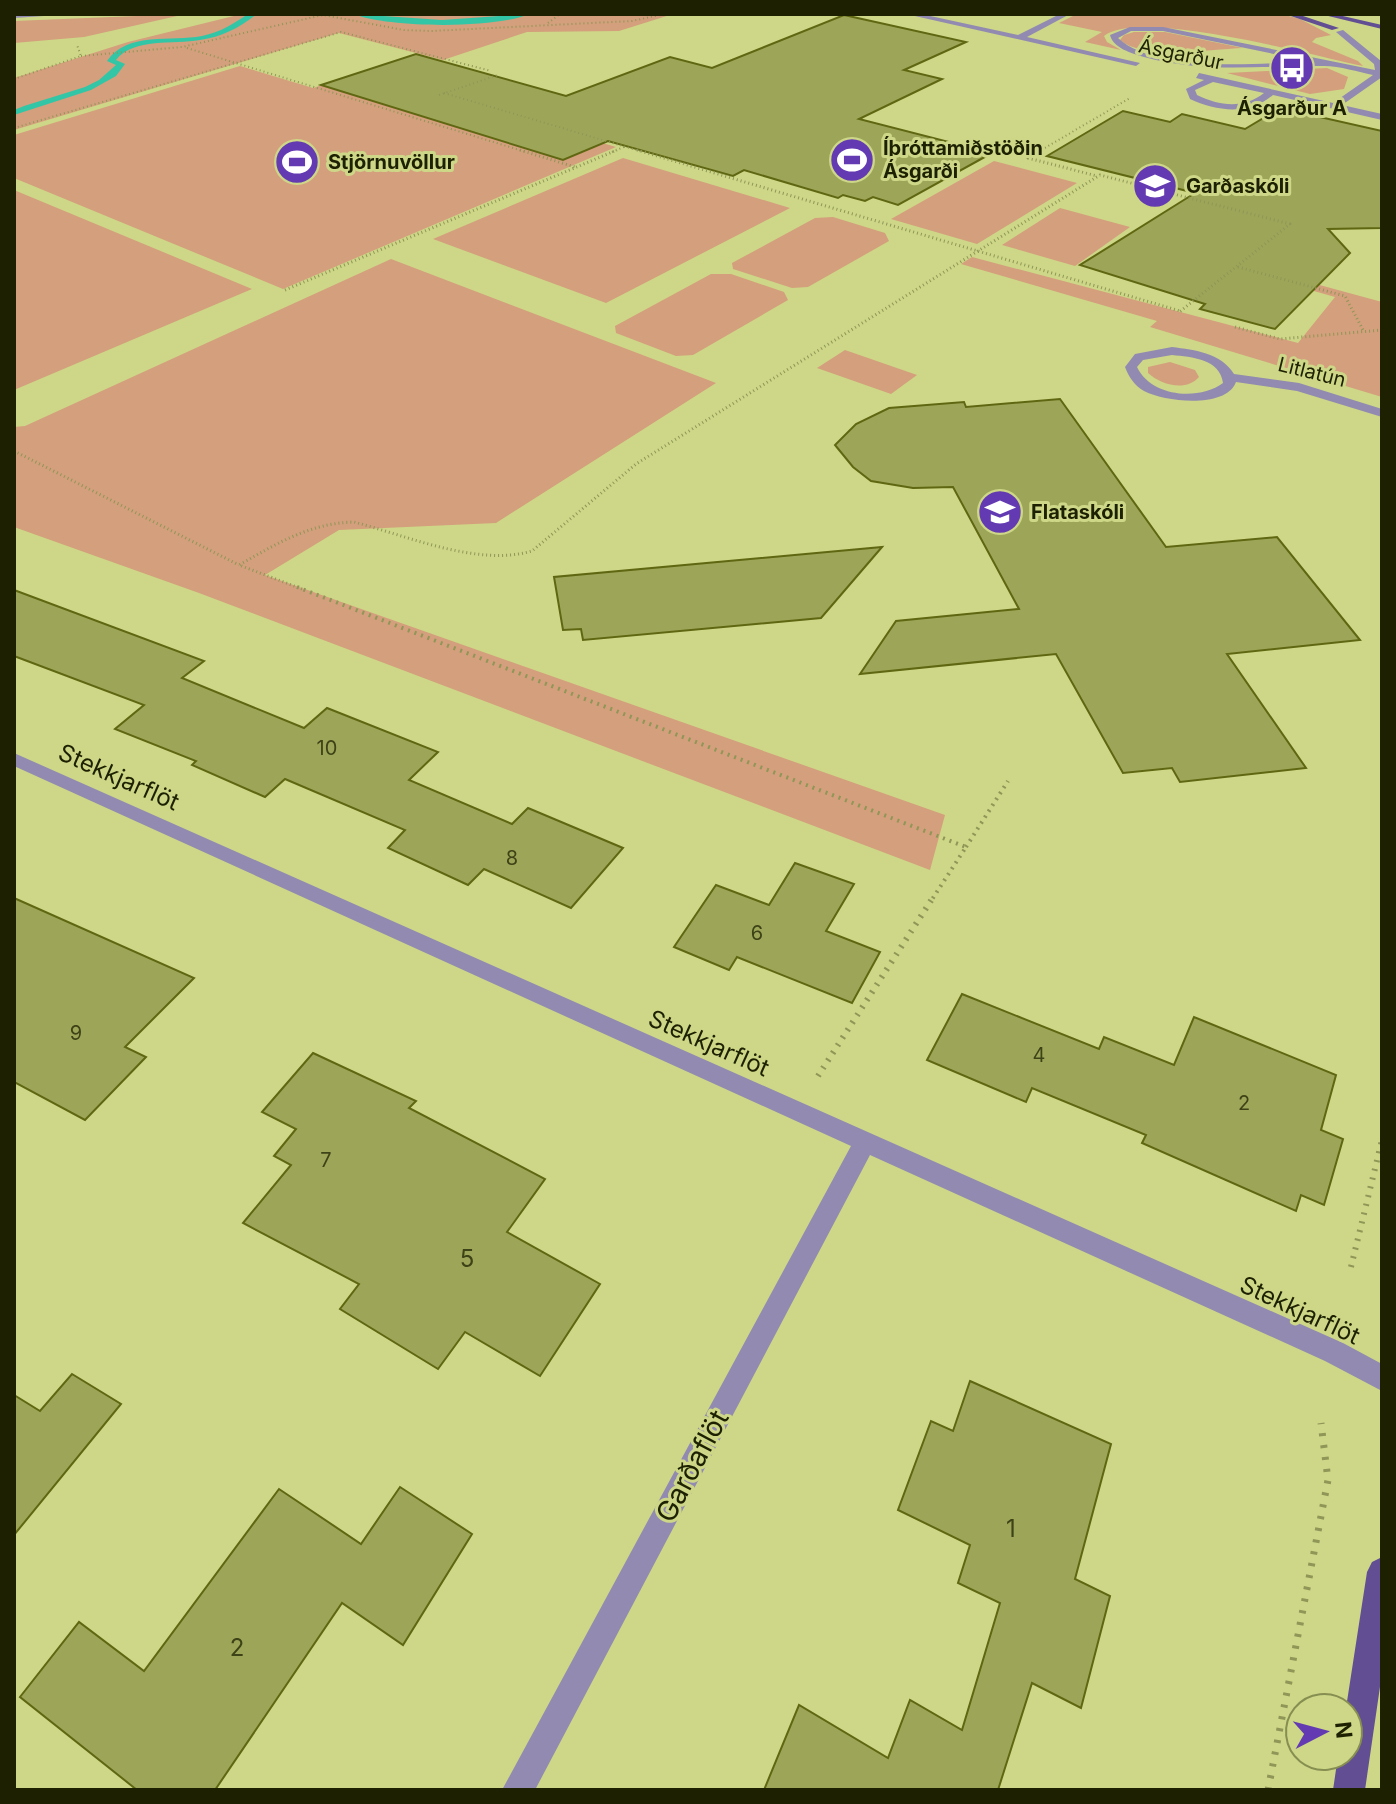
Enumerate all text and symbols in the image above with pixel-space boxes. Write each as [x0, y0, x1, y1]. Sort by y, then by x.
street label: Ásgarður [1136, 32, 1226, 75]
bus stop icon: Ásgarður A [1268, 44, 1316, 92]
place label: Ásgarður A [1237, 95, 1347, 120]
place label: Íþróttamiðstöðin Ásgarði [883, 135, 1043, 183]
sports icon: Íþróttamiðstöðin Ásgarði [828, 136, 876, 184]
sports icon: Stjörnuvöllur [273, 138, 321, 186]
place label: Stjörnuvöllur [328, 150, 455, 174]
school or university icon: Garðaskóli [1131, 162, 1179, 210]
place label: Garðaskóli [1186, 174, 1290, 198]
street label: Litlatún [1276, 352, 1348, 392]
school or university icon: Flataskóli [976, 488, 1024, 536]
place label: Flataskóli [1031, 500, 1124, 524]
house number: 10 [317, 736, 337, 760]
street label: Stekkjarflöt [54, 738, 184, 817]
house number: 8 [506, 846, 518, 870]
house number: 6 [751, 921, 763, 945]
street label: Stekkjarflöt [644, 1004, 774, 1083]
house number: 9 [70, 1021, 82, 1045]
house number: 4 [1033, 1043, 1045, 1067]
house number: 2 [1238, 1091, 1250, 1115]
house number: 7 [320, 1148, 332, 1172]
house number: 5 [460, 1244, 474, 1273]
street label: Stekkjarflöt [1235, 1270, 1365, 1350]
street label: Garðaflöt [648, 1404, 736, 1528]
house number: 1 [1006, 1514, 1016, 1543]
house number: 2 [230, 1633, 244, 1662]
north arrow [1284, 1692, 1364, 1772]
text: N [1330, 1720, 1358, 1740]

